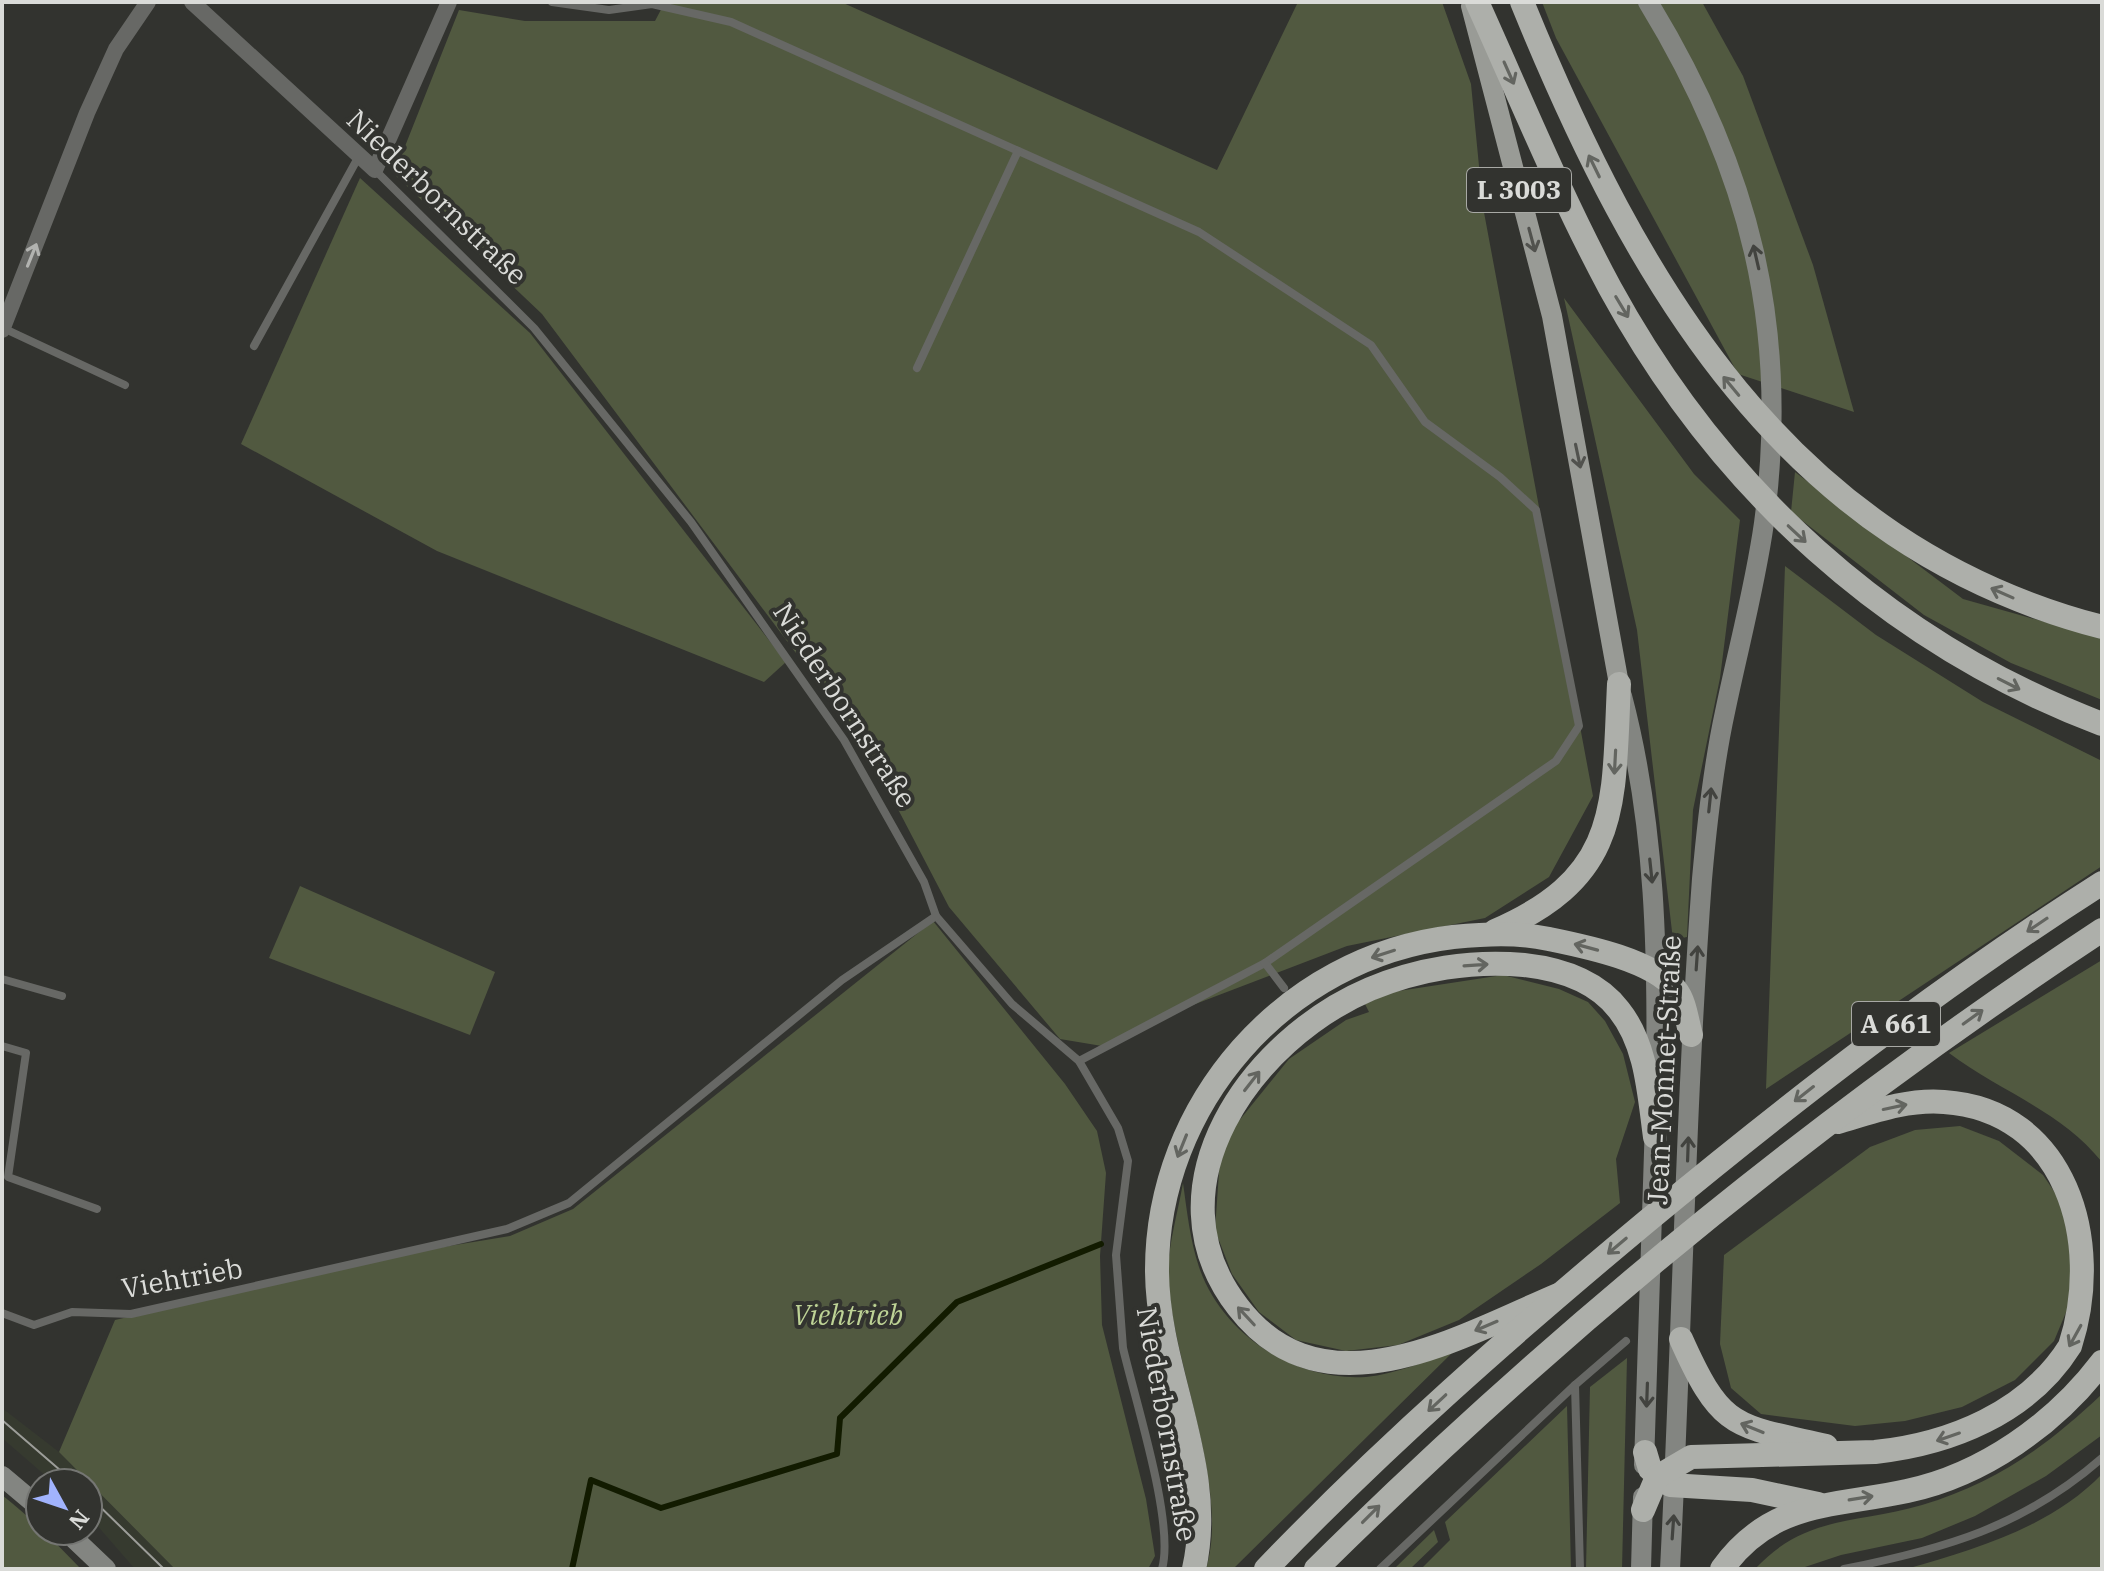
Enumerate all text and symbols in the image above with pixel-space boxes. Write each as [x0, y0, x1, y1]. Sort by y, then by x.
one-way arrow [1502, 61, 1517, 85]
street label: Niederbornstraße [339, 101, 536, 292]
one-way arrow [1586, 154, 1601, 178]
road number: L 3003 [1467, 168, 1571, 212]
one-way arrow [1525, 227, 1540, 253]
one-way arrow [25, 243, 40, 268]
one-way arrow [1747, 245, 1762, 271]
one-way arrow [1614, 295, 1630, 318]
one-way arrow [1723, 376, 1740, 397]
one-way arrow [1571, 443, 1586, 468]
one-way arrow [1787, 525, 1807, 544]
one-way arrow [1990, 584, 2015, 599]
street label: Niederbornstraße [765, 595, 926, 814]
one-way arrow [1996, 676, 2020, 692]
one-way arrow [1607, 748, 1622, 775]
one-way arrow [1702, 787, 1717, 813]
one-way arrow [1643, 857, 1658, 884]
one-way arrow [2026, 917, 2048, 933]
street label: Jean-Monnet-Straße [1638, 934, 1689, 1206]
one-way arrow [1573, 939, 1599, 954]
one-way arrow [1690, 945, 1705, 972]
one-way arrow [1370, 947, 1395, 962]
one-way arrow [1462, 957, 1489, 972]
road number: A 661 [1852, 1002, 1940, 1046]
one-way arrow [1961, 1009, 1983, 1025]
one-way arrow [1244, 1071, 1261, 1092]
one-way arrow [1794, 1086, 1815, 1103]
one-way arrow [1882, 1099, 1907, 1114]
one-way arrow [1174, 1133, 1188, 1158]
one-way arrow [1681, 1136, 1696, 1163]
one-way arrow [1607, 1237, 1628, 1255]
street label: Viehtrieb [119, 1249, 245, 1306]
park label: Viehtrieb [793, 1296, 903, 1333]
street label: Niederbornstraße [1129, 1304, 1206, 1544]
one-way arrow [1237, 1306, 1256, 1326]
one-way arrow [1474, 1319, 1499, 1334]
one-way arrow [2067, 1324, 2083, 1347]
one-way arrow [1639, 1381, 1654, 1408]
one-way arrow [1427, 1393, 1447, 1412]
one-way arrow [1740, 1420, 1765, 1434]
one-way arrow [1936, 1431, 1961, 1446]
north arrow [24, 1467, 104, 1547]
one-way arrow [1848, 1490, 1874, 1505]
text: N [63, 1504, 96, 1536]
one-way arrow [1361, 1505, 1380, 1524]
one-way arrow [1666, 1514, 1681, 1541]

